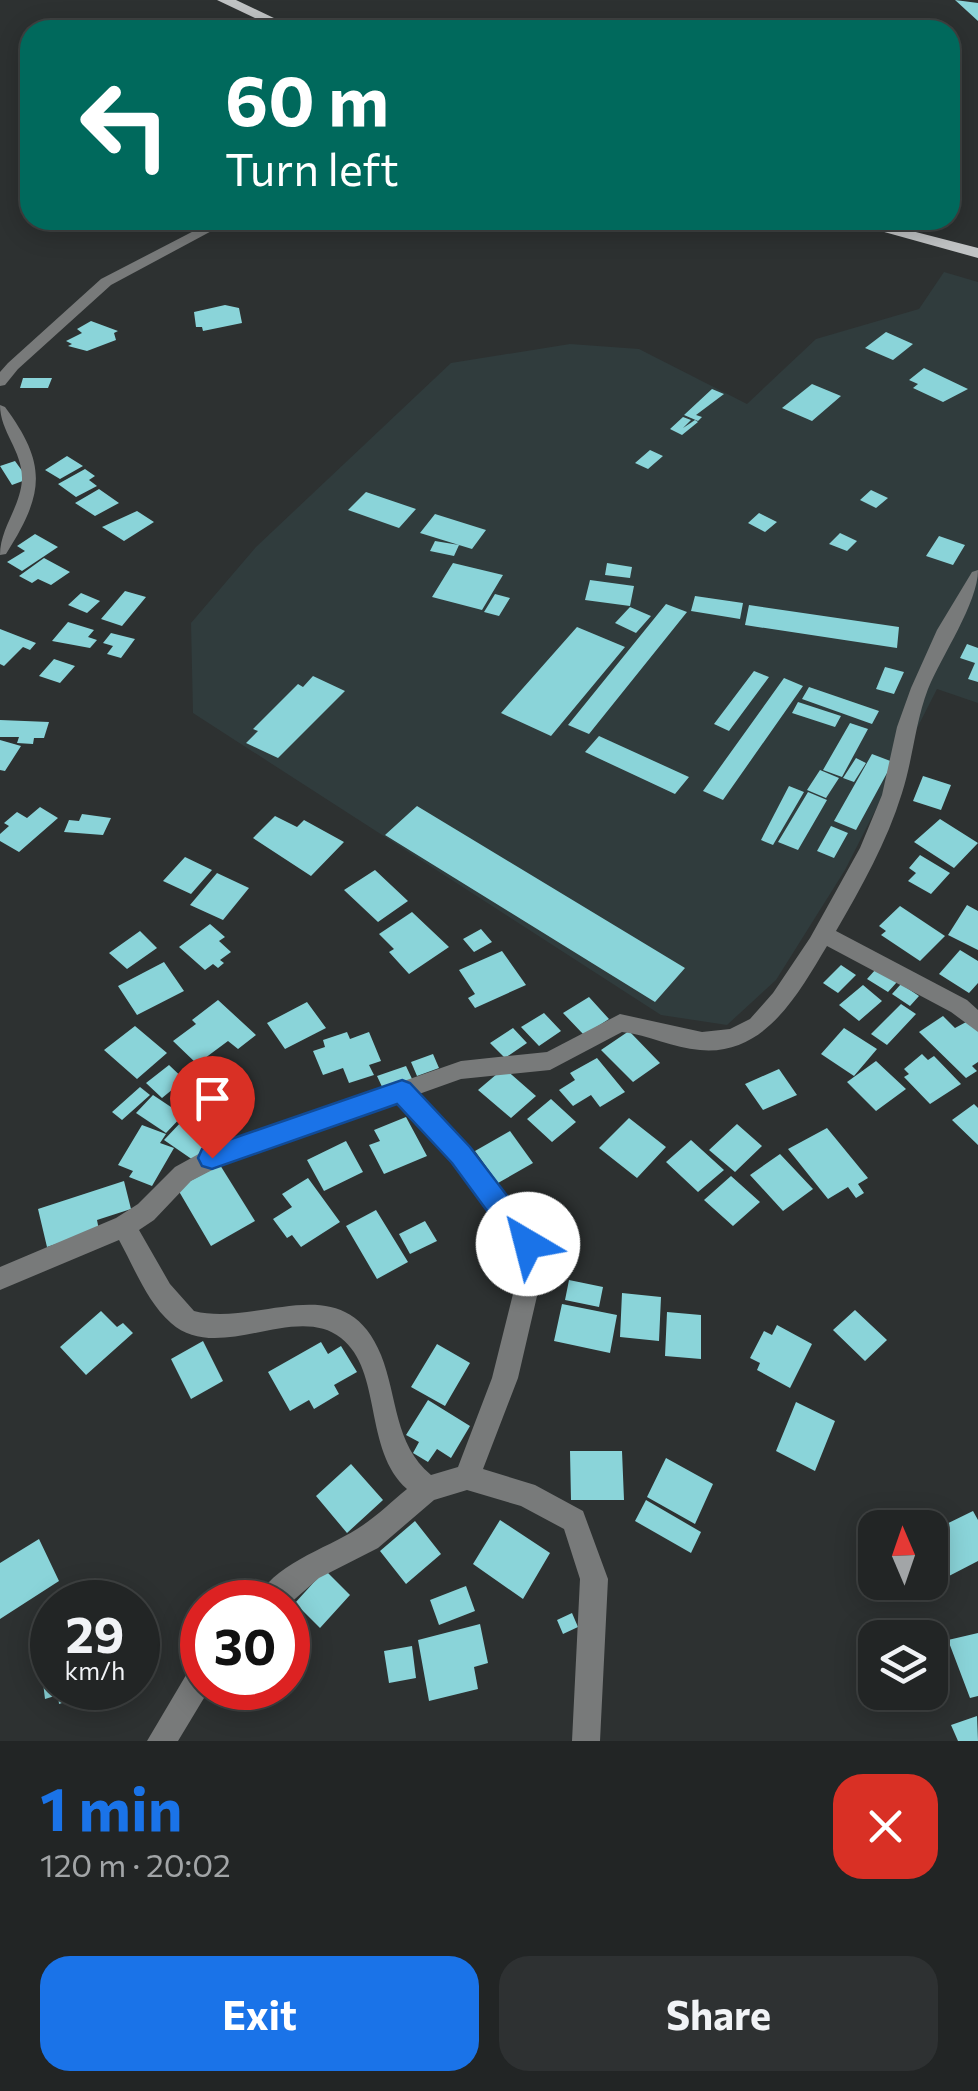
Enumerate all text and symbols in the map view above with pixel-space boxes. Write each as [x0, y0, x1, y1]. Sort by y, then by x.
text: 60 m [225, 55, 389, 140]
icon: left [60, 60, 190, 190]
text: Turn left [225, 140, 399, 195]
pin [170, 1056, 255, 1159]
icon: arrive [185, 1071, 240, 1126]
position arrow [476, 1192, 580, 1296]
north arrow [858, 1510, 948, 1600]
map controls [858, 1510, 948, 1710]
speed limit sign: 30 [180, 1580, 310, 1710]
text: 29 [65, 1602, 124, 1663]
button: layers [858, 1620, 948, 1710]
text: km/h [65, 1655, 125, 1685]
text: 1 min [40, 1770, 182, 1843]
button: close [833, 1774, 938, 1879]
text: 120 m · 20:02 [40, 1844, 231, 1884]
button: Exit [40, 1956, 479, 2071]
button: Share [499, 1956, 938, 2071]

